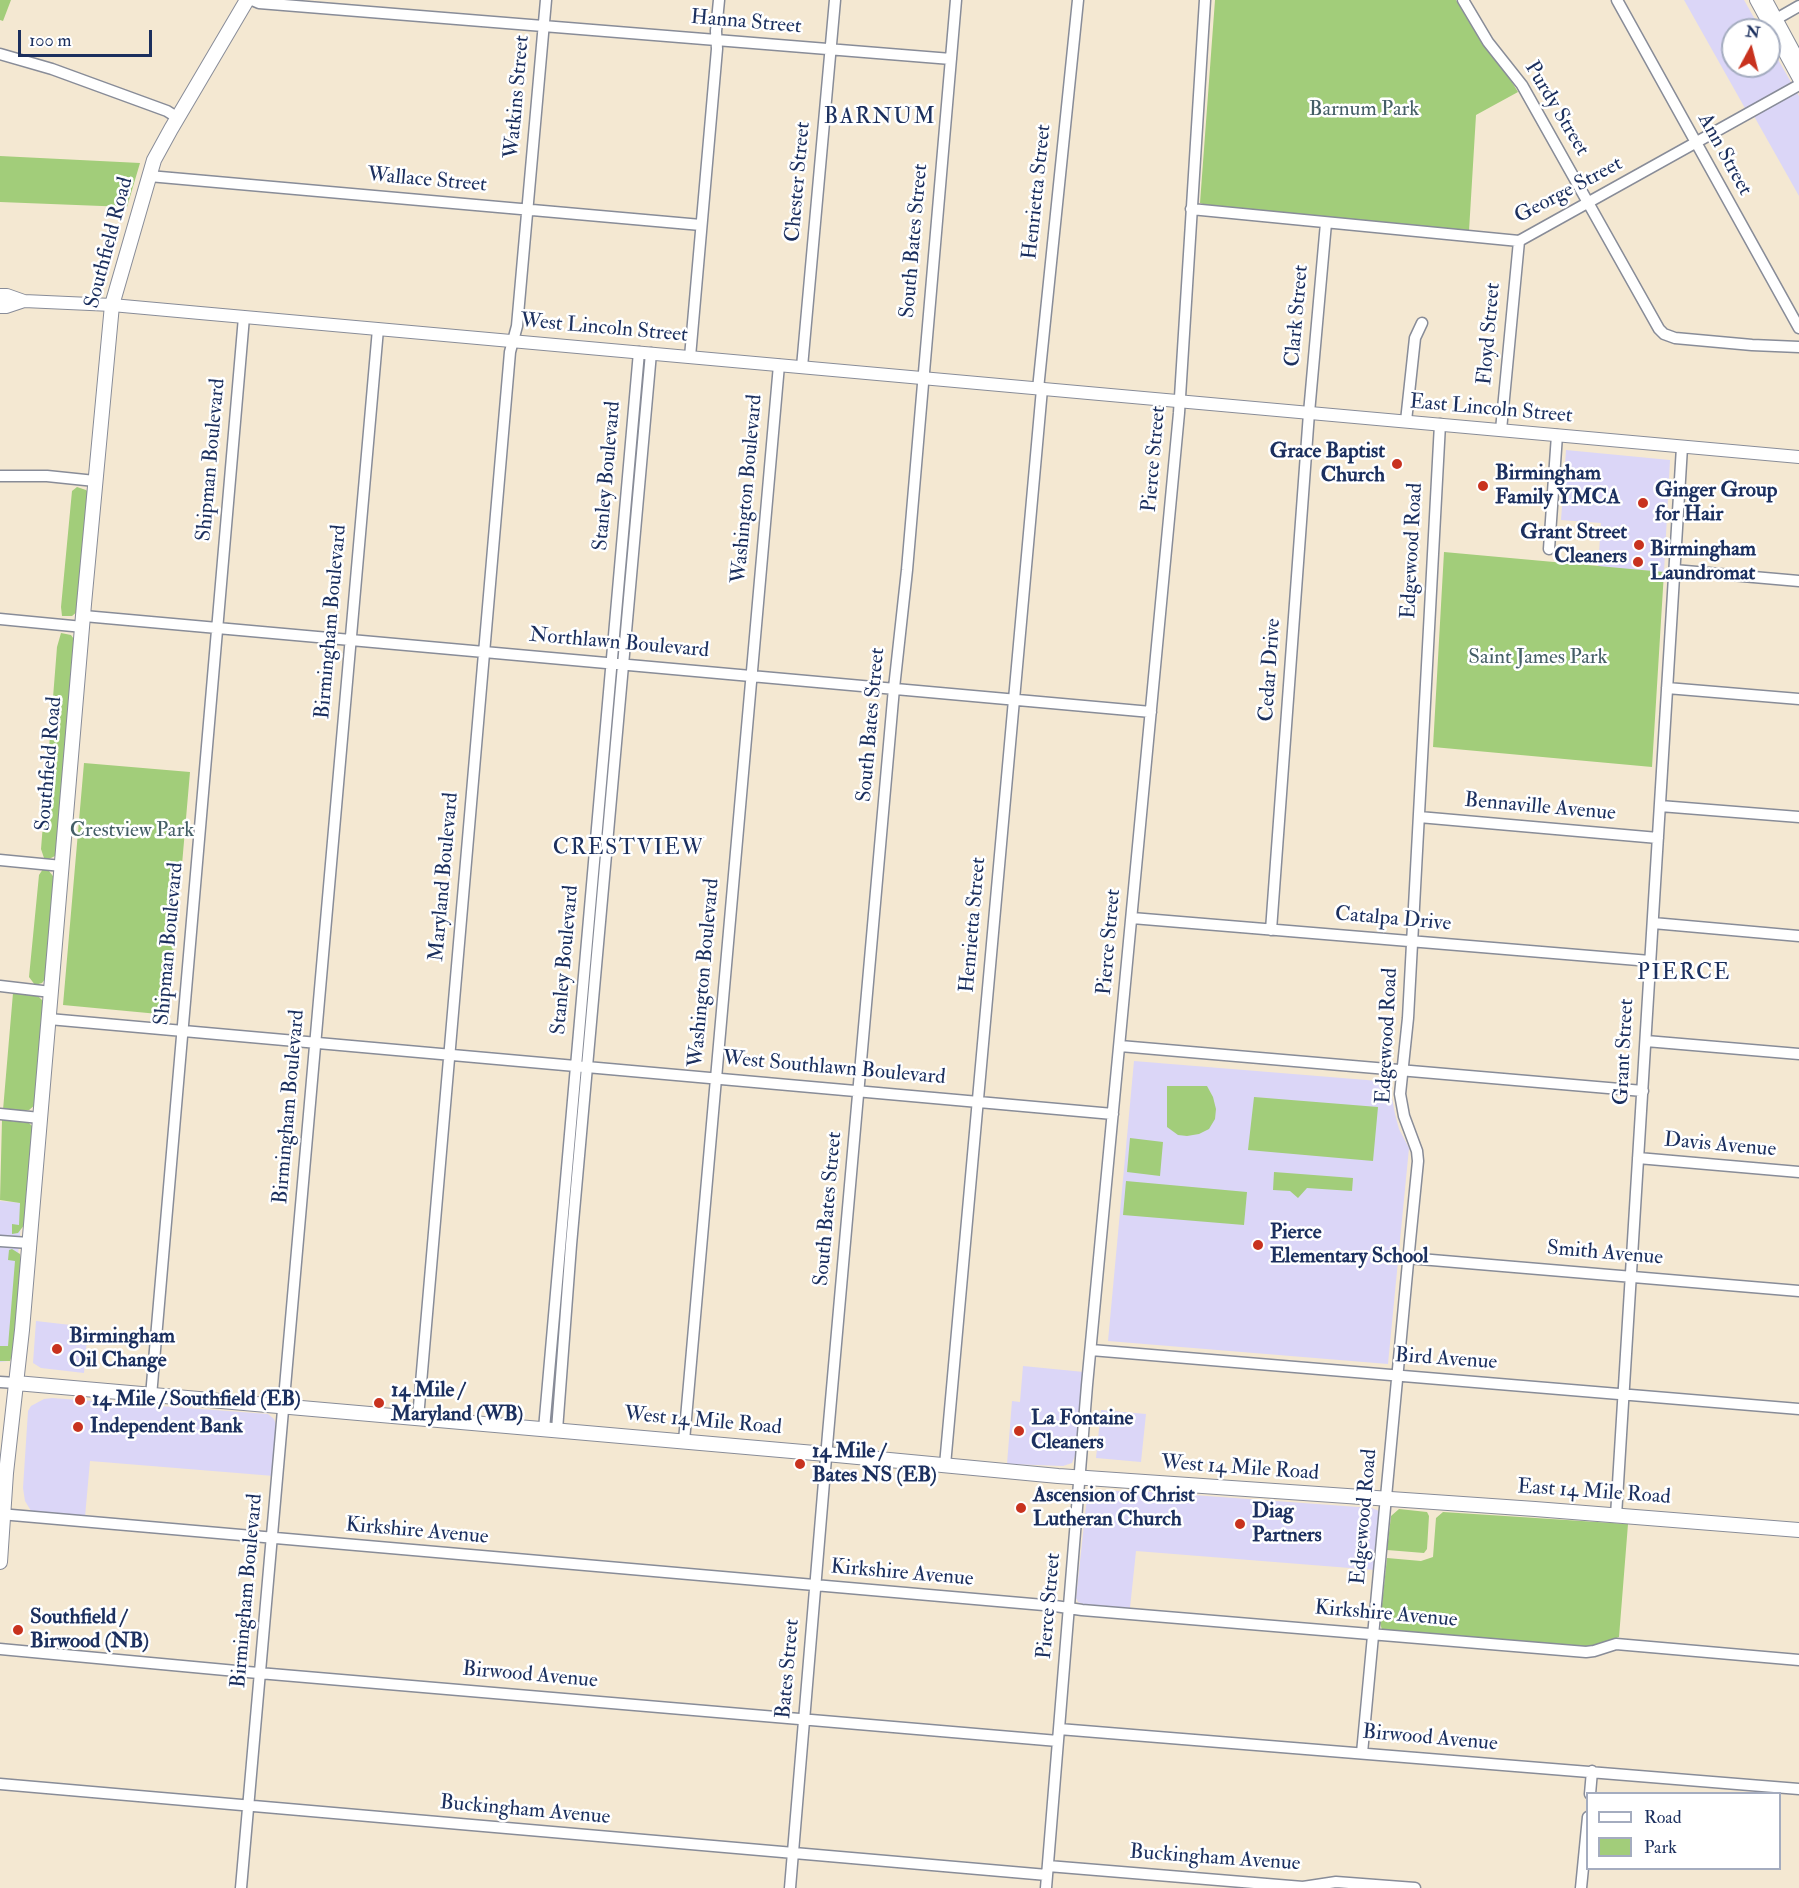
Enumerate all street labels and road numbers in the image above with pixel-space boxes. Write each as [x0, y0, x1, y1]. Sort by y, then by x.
street label: Hanna Street [690, 6, 802, 40]
street label: Watkins Street [500, 34, 536, 160]
street label: Purdy Street [1518, 57, 1594, 161]
street label: Ann Street [1691, 110, 1757, 200]
street label: Chester Street [781, 121, 817, 243]
street label: Henrietta Street [1018, 123, 1058, 261]
street label: George Street [1511, 152, 1627, 230]
street label: Wallace Street [366, 163, 488, 199]
street label: South Bates Street [896, 163, 934, 319]
street label: Southfield Road [80, 175, 140, 311]
street label: Clark Street [1281, 264, 1315, 368]
street label: Floyd Street [1473, 282, 1507, 386]
street label: West Lincoln Street [519, 309, 689, 349]
street label: Shipman Boulevard [192, 377, 232, 543]
street label: East Lincoln Street [1409, 390, 1573, 430]
street label: Washington Boulevard [727, 393, 769, 585]
street label: Stanley Boulevard [589, 400, 627, 552]
street label: Pierce Street [1138, 405, 1172, 513]
street label: Edgewood Road [1397, 482, 1429, 620]
street label: Birmingham Boulevard [311, 524, 353, 720]
street label: Cedar Drive [1255, 618, 1287, 722]
street label: Northlawn Boulevard [528, 624, 710, 664]
street label: South Bates Street [853, 647, 891, 803]
street label: Southfield Road [32, 696, 68, 832]
street label: Bennaville Avenue [1463, 789, 1617, 827]
street label: Maryland Boulevard [425, 791, 465, 963]
street label: Henrietta Street [956, 856, 992, 994]
street label: Shipman Boulevard [150, 861, 190, 1027]
street label: Washington Boulevard [684, 877, 726, 1069]
street label: Stanley Boulevard [547, 884, 585, 1036]
street label: Pierce Street [1093, 888, 1127, 996]
street label: Catalpa Drive [1334, 902, 1452, 938]
street label: Edgewood Road [1372, 967, 1404, 1105]
street label: Grant Street [1610, 998, 1640, 1106]
street label: Birmingham Boulevard [269, 1009, 311, 1205]
street label: West Southlawn Boulevard [722, 1047, 946, 1091]
street label: Davis Avenue [1663, 1129, 1777, 1163]
street label: South Bates Street [810, 1131, 848, 1287]
street label: Smith Avenue [1546, 1236, 1664, 1272]
street label: Bird Avenue [1394, 1344, 1498, 1376]
street label: West 14 Mile Road [623, 1403, 783, 1441]
street label: Edgewood Road [1347, 1448, 1383, 1586]
street label: West 14 Mile Road [1160, 1451, 1320, 1487]
street label: East 14 Mile Road [1516, 1475, 1672, 1511]
street label: Birmingham Boulevard [227, 1493, 269, 1689]
street label: Kirkshire Avenue [344, 1513, 490, 1551]
street label: Pierce Street [1033, 1552, 1067, 1660]
street label: Kirkshire Avenue [829, 1555, 975, 1593]
street label: Kirkshire Avenue [1313, 1596, 1459, 1634]
street label: Bates Street [772, 1618, 806, 1720]
street label: Birwood Avenue [461, 1658, 599, 1694]
street label: Birwood Avenue [1361, 1721, 1499, 1757]
street label: Buckingham Avenue [439, 1791, 611, 1831]
street label: Buckingham Avenue [1129, 1840, 1301, 1878]

